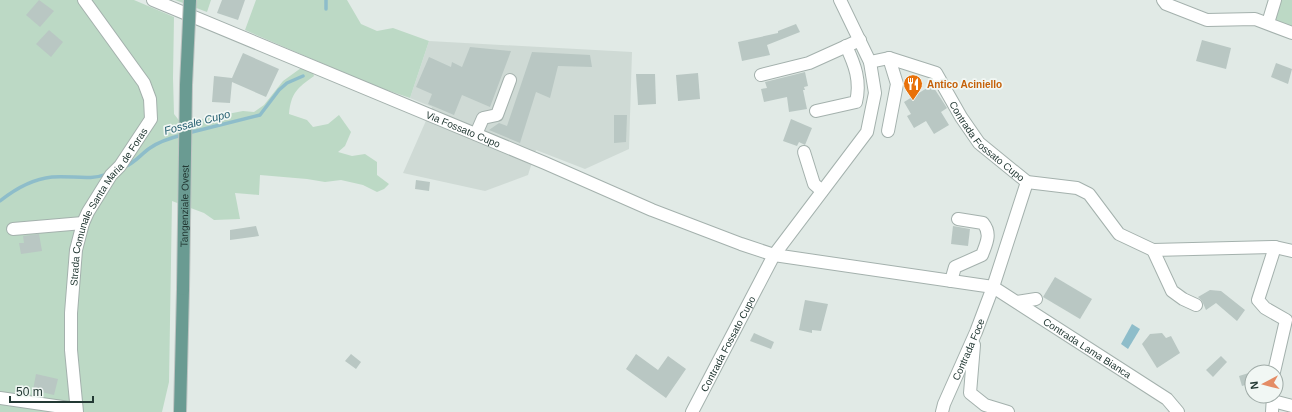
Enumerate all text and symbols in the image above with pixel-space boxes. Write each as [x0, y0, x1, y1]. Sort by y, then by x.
restaurant icon: Antico Aciniello [902, 73, 924, 101]
place label: Antico Aciniello [927, 79, 1002, 90]
street label: Contrada Fossato Cupo [948, 99, 1027, 184]
water label: Fossale Cupo [163, 107, 231, 137]
street label: Via Fossato Cupo [424, 109, 502, 149]
street label: Strada Comunale Santa Maria de Foras [68, 126, 149, 286]
street label: Tangenziale Ovest [178, 165, 190, 247]
street label: Contrada Fossato Cupo [698, 294, 757, 393]
street label: Contrada Lama Bianca [1041, 315, 1134, 380]
street label: Contrada Foce [950, 316, 986, 382]
north arrow [1244, 364, 1284, 404]
scale bar [10, 378, 93, 404]
text: N [1248, 380, 1261, 390]
text: 50 m [16, 385, 43, 399]

